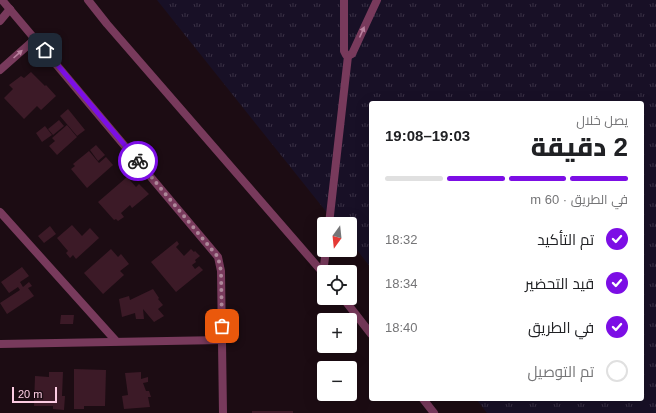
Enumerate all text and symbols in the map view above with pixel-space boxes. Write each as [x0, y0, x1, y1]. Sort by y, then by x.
one-way arrow [359, 27, 365, 38]
pin [28, 33, 62, 67]
icon: home [34, 39, 56, 61]
one-way arrow [12, 50, 23, 59]
text: يصل خلال [576, 113, 628, 128]
text: 19:03–19:08 [385, 127, 470, 144]
text: 2 دقيقة [531, 132, 628, 162]
courier [118, 141, 158, 181]
icon: bike [127, 150, 149, 172]
text: في الطريق · 60 m [530, 192, 628, 207]
north arrow [317, 217, 357, 257]
map controls [317, 217, 357, 401]
icon: check [606, 228, 628, 250]
text: تم التأكيد [537, 231, 594, 248]
text: 18:32 [385, 232, 418, 247]
button: locate [317, 265, 357, 305]
icon: check [606, 272, 628, 294]
text: قيد التحضير [525, 275, 594, 292]
text: 18:34 [385, 276, 418, 291]
pin [205, 309, 239, 343]
button: + [317, 313, 357, 353]
icon: bag [211, 315, 233, 337]
icon: check [606, 316, 628, 338]
text: في الطريق [528, 319, 594, 336]
text: 18:40 [385, 320, 418, 335]
button: − [317, 361, 357, 401]
text: تم التوصيل [528, 363, 594, 380]
scale bar [12, 385, 57, 404]
text: 20 m [18, 388, 42, 400]

